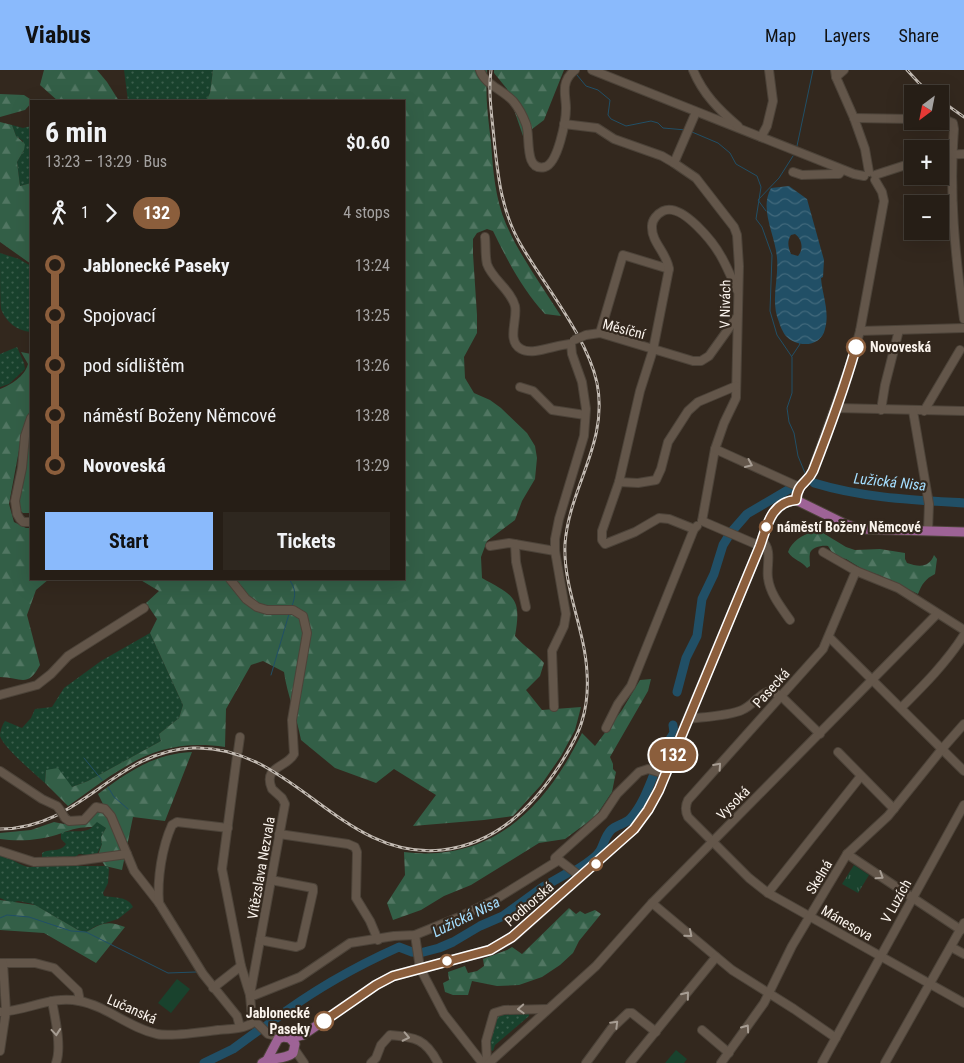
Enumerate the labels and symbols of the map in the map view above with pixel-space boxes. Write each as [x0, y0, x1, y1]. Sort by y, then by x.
north arrow [904, 85, 949, 130]
street label: V Nivách [717, 279, 733, 329]
street label: Měsíční [601, 316, 648, 343]
marker: Novoveská [846, 337, 866, 357]
place label: Novoveská [870, 339, 931, 355]
one-way arrow [744, 457, 753, 468]
water label: Lužická Nisa [853, 469, 927, 495]
place label: náměstí Boženy Němcové [777, 519, 921, 535]
marker: náměstí Boženy Němcové [759, 520, 773, 534]
street label: Pasecká [749, 665, 793, 711]
line badge: 132 [644, 739, 702, 771]
one-way arrow [713, 762, 722, 771]
street label: Vysoká [713, 783, 753, 823]
street label: Vítězslava Nezvala [244, 815, 278, 921]
unlabelled marker [589, 857, 603, 871]
street label: Skelná [803, 857, 835, 897]
one-way arrow [875, 869, 884, 879]
street label: V Luzích [878, 877, 914, 925]
street label: Podhorská [501, 879, 557, 929]
water label: Lužická Nisa [429, 893, 503, 941]
street label: Mánesova [819, 902, 875, 944]
one-way arrow [683, 929, 692, 938]
unlabelled marker [440, 954, 454, 968]
street label: Lučanská [105, 991, 159, 1027]
one-way arrow [681, 991, 690, 1000]
one-way arrow [516, 1004, 524, 1015]
place label: Jablonecké Paseky [246, 1005, 311, 1037]
marker: Jablonecké Paseky [314, 1011, 334, 1031]
one-way arrow [609, 1021, 618, 1030]
one-way arrow [740, 1024, 749, 1034]
one-way arrow [50, 1028, 61, 1036]
one-way arrow [401, 1031, 410, 1042]

